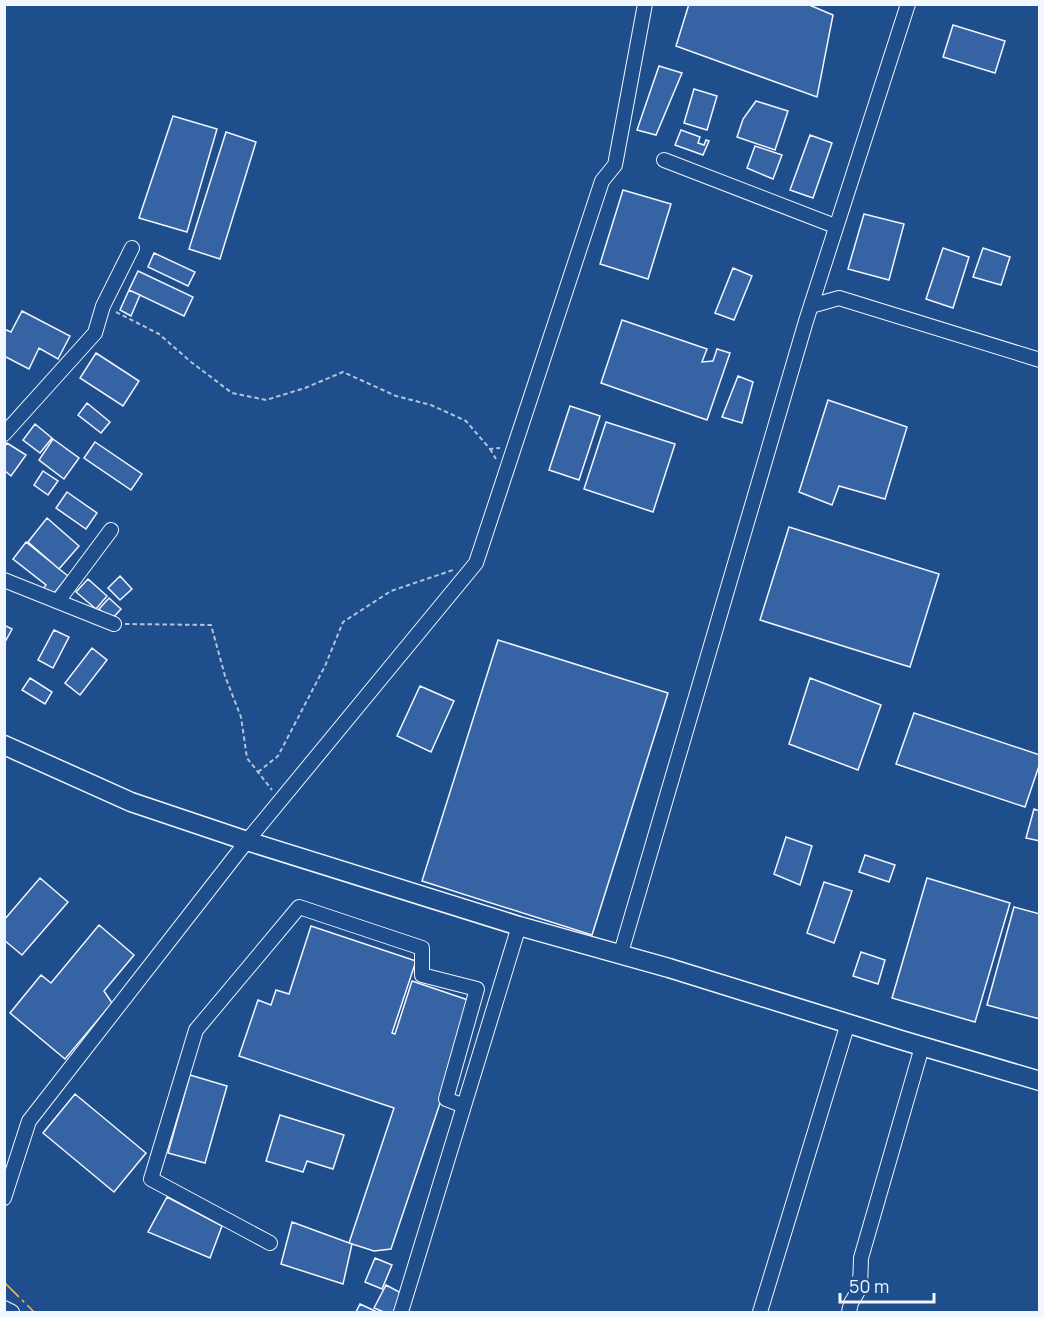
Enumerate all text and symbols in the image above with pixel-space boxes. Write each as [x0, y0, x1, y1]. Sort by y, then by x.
scale bar [840, 1266, 934, 1304]
text: 50 m [849, 1274, 889, 1298]

